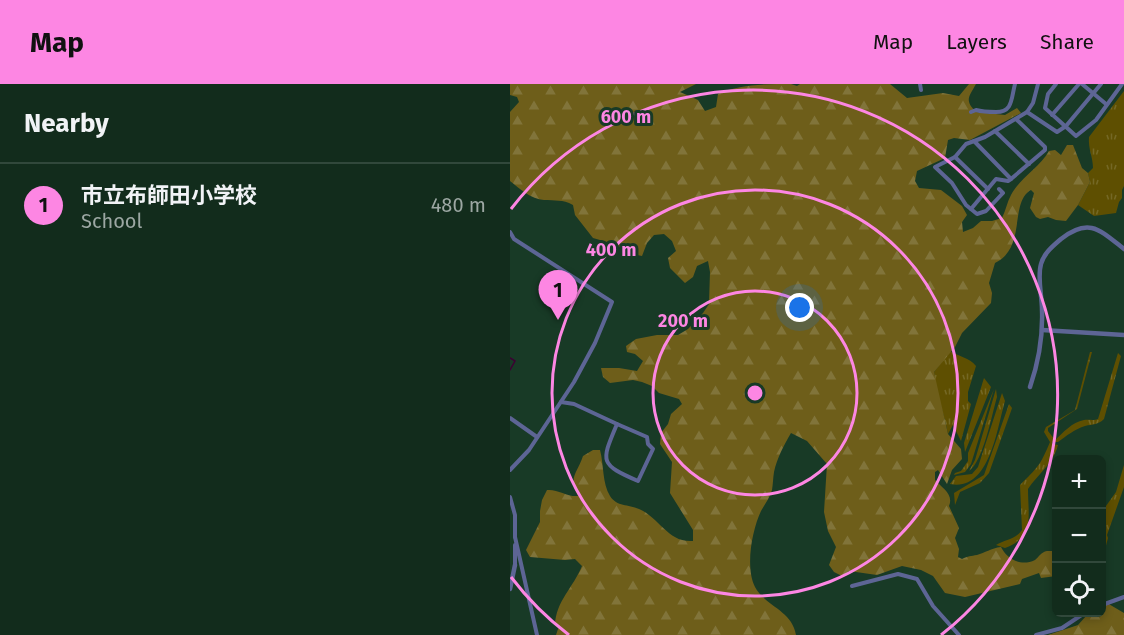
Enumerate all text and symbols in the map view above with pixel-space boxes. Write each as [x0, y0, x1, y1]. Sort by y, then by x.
text: Map [30, 26, 84, 59]
text: Map [873, 29, 913, 55]
text: Layers [946, 29, 1007, 55]
text: Share [1040, 29, 1094, 55]
text: 600 m [601, 106, 651, 128]
text: Nearby [24, 108, 109, 139]
text: 市立布師田小学校 [81, 182, 257, 209]
text: 1 [39, 193, 48, 217]
text: 480 m [431, 193, 486, 217]
text: School [81, 209, 142, 233]
text: 400 m [586, 239, 636, 261]
pin: 1 [538, 270, 578, 320]
your location [785, 293, 814, 322]
text: 200 m [658, 310, 708, 332]
centre of rings [745, 383, 765, 403]
map controls [1052, 455, 1106, 617]
button: + [1052, 455, 1106, 509]
button: − [1052, 509, 1106, 563]
button: locate [1052, 563, 1106, 617]

